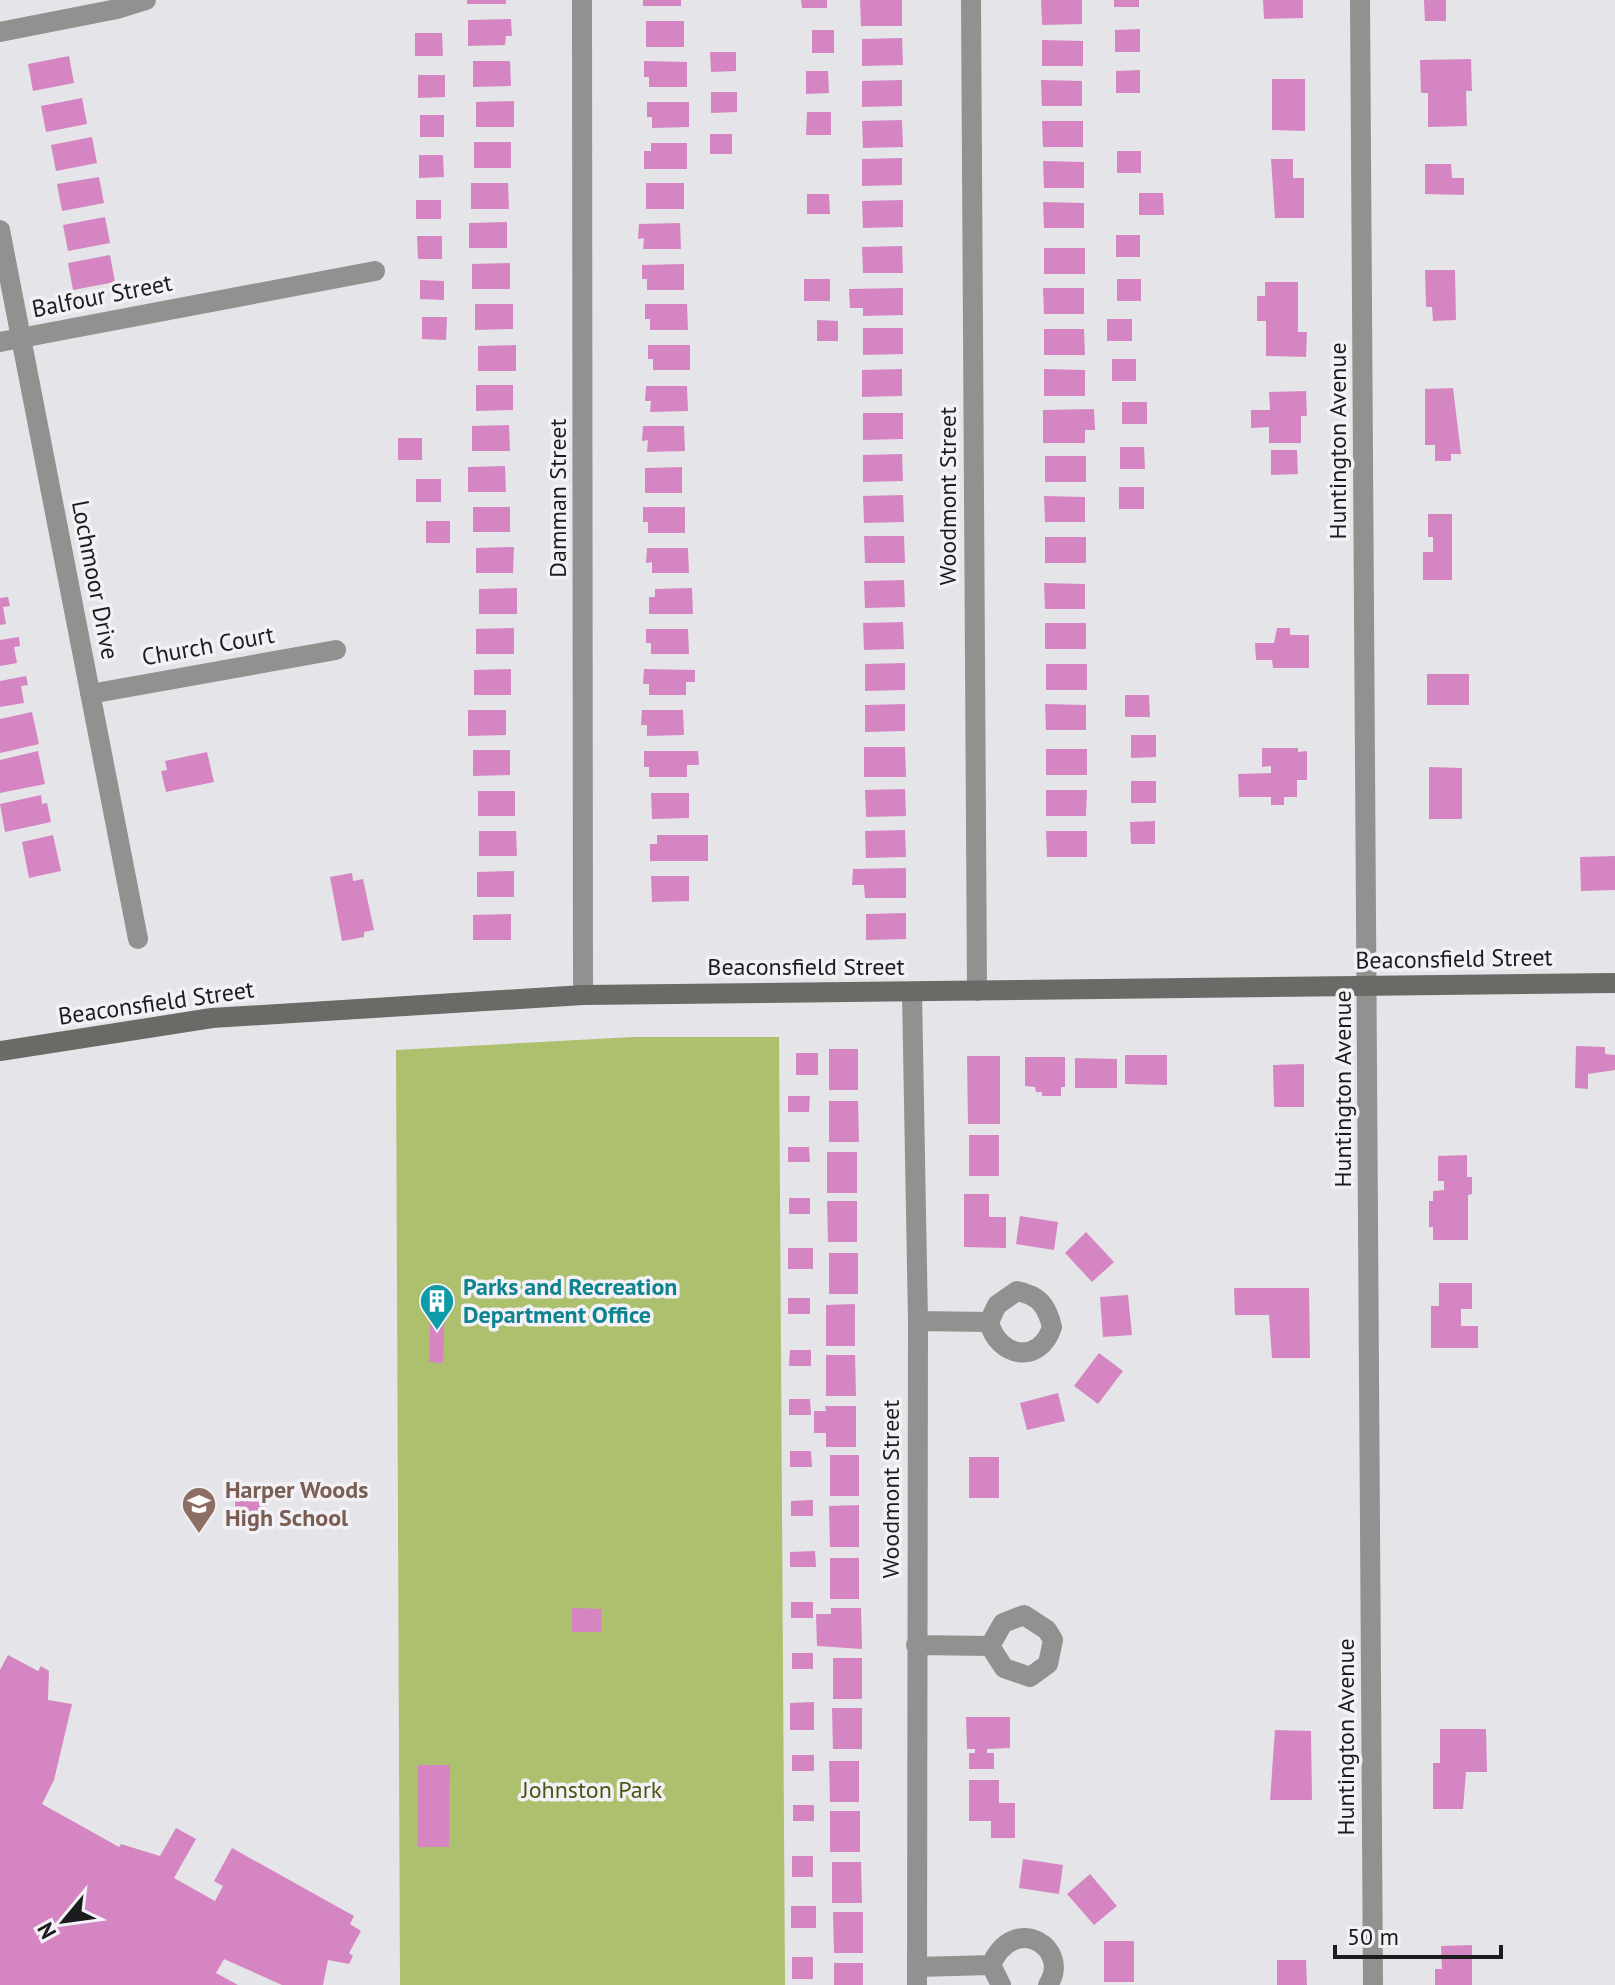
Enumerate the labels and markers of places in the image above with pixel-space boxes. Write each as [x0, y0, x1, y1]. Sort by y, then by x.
place label: Parks and Recreation Department Office [463, 1271, 677, 1330]
building icon: Parks and Recreation Department Office [418, 1282, 456, 1332]
place label: Harper Woods High School [225, 1474, 368, 1533]
school or university icon: Harper Woods High School [180, 1485, 218, 1535]

